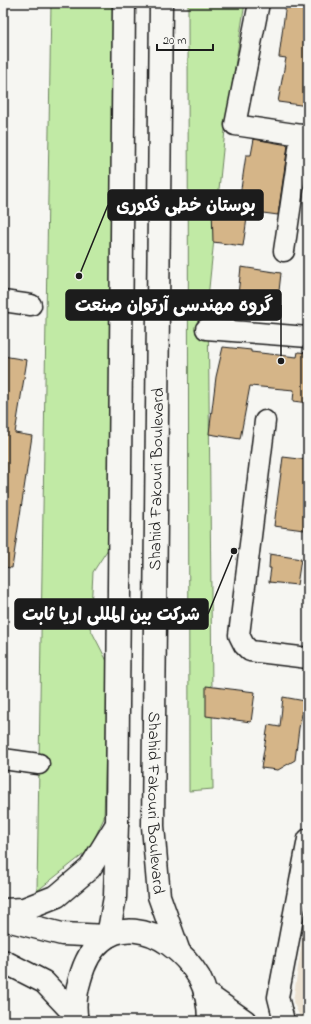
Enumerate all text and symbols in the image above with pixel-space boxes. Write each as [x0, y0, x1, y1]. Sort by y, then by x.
scale bar [157, 26, 213, 52]
text: 20 m [163, 32, 186, 50]
callout: بوستان خطی فکوری [108, 190, 263, 220]
text: بوستان خطی فکوری [116, 194, 256, 220]
callout: گروه مهندسی آرتوان صنعت [66, 290, 281, 320]
text: گروه مهندسی آرتوان صنعت [75, 294, 273, 320]
street label: Shahid Fakouri Boulevard [143, 387, 171, 571]
callout: شرکت بین المللی اریا ثابت [15, 599, 208, 629]
text: شرکت بین المللی اریا ثابت [22, 603, 200, 629]
street label: Shahid Fakouri Boulevard [140, 711, 171, 896]

